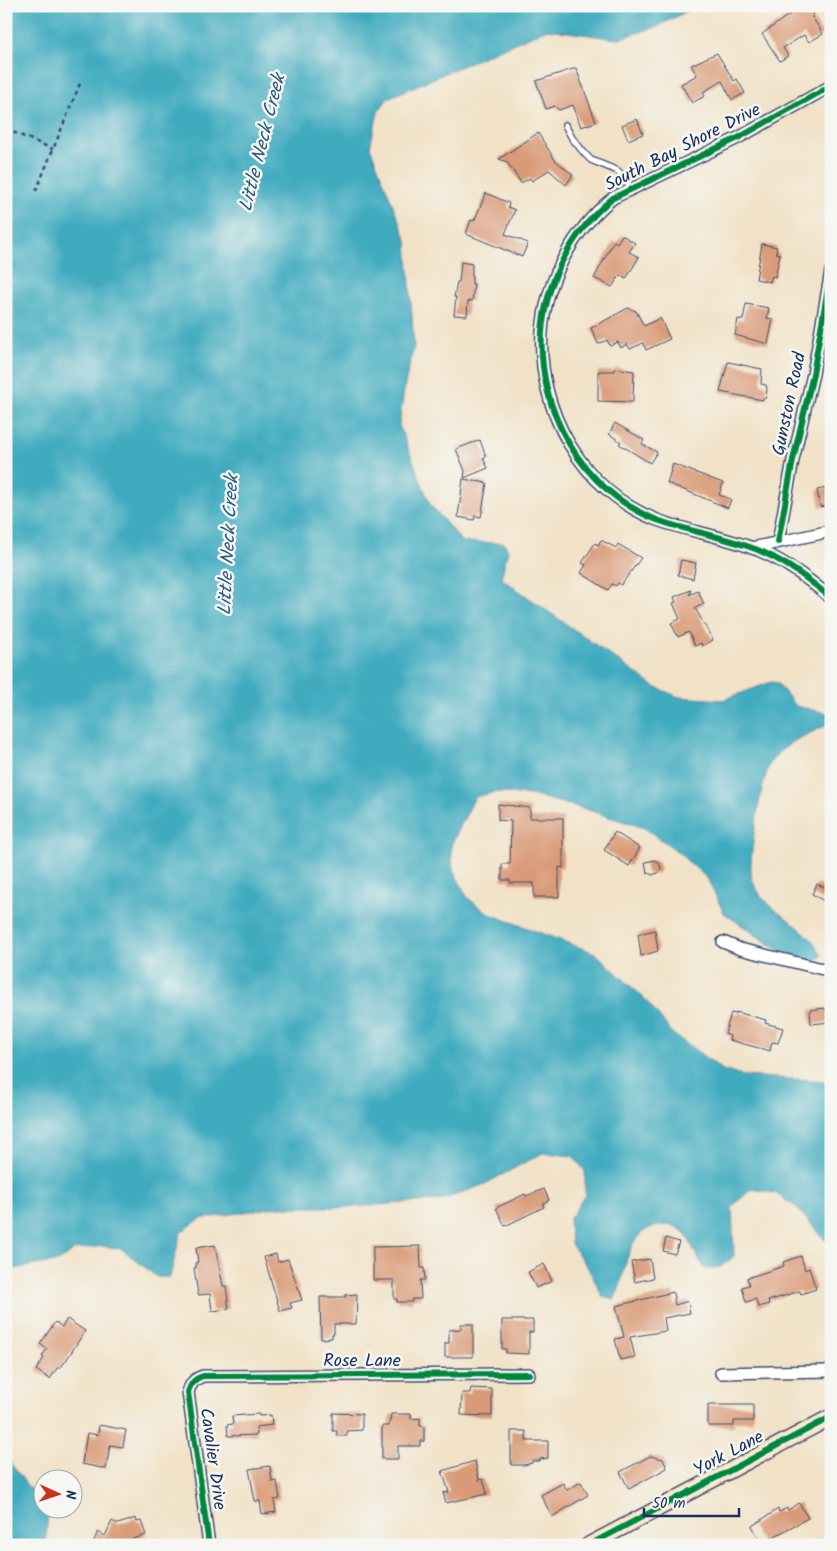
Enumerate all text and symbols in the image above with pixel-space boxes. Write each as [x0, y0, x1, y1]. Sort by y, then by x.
water label: Little Neck Creek [231, 68, 295, 215]
street label: South Bay Shore Drive [600, 96, 766, 200]
street label: Gunston Road [765, 349, 815, 458]
water label: Little Neck Creek [210, 471, 248, 616]
street label: Rose Lane [323, 1347, 401, 1376]
street label: Cavalier Drive [190, 1406, 234, 1512]
street label: York Lane [689, 1423, 769, 1485]
north arrow [32, 1468, 82, 1518]
scale bar [644, 1486, 740, 1518]
text: N [59, 1490, 81, 1500]
text: 50 m [652, 1492, 686, 1516]

